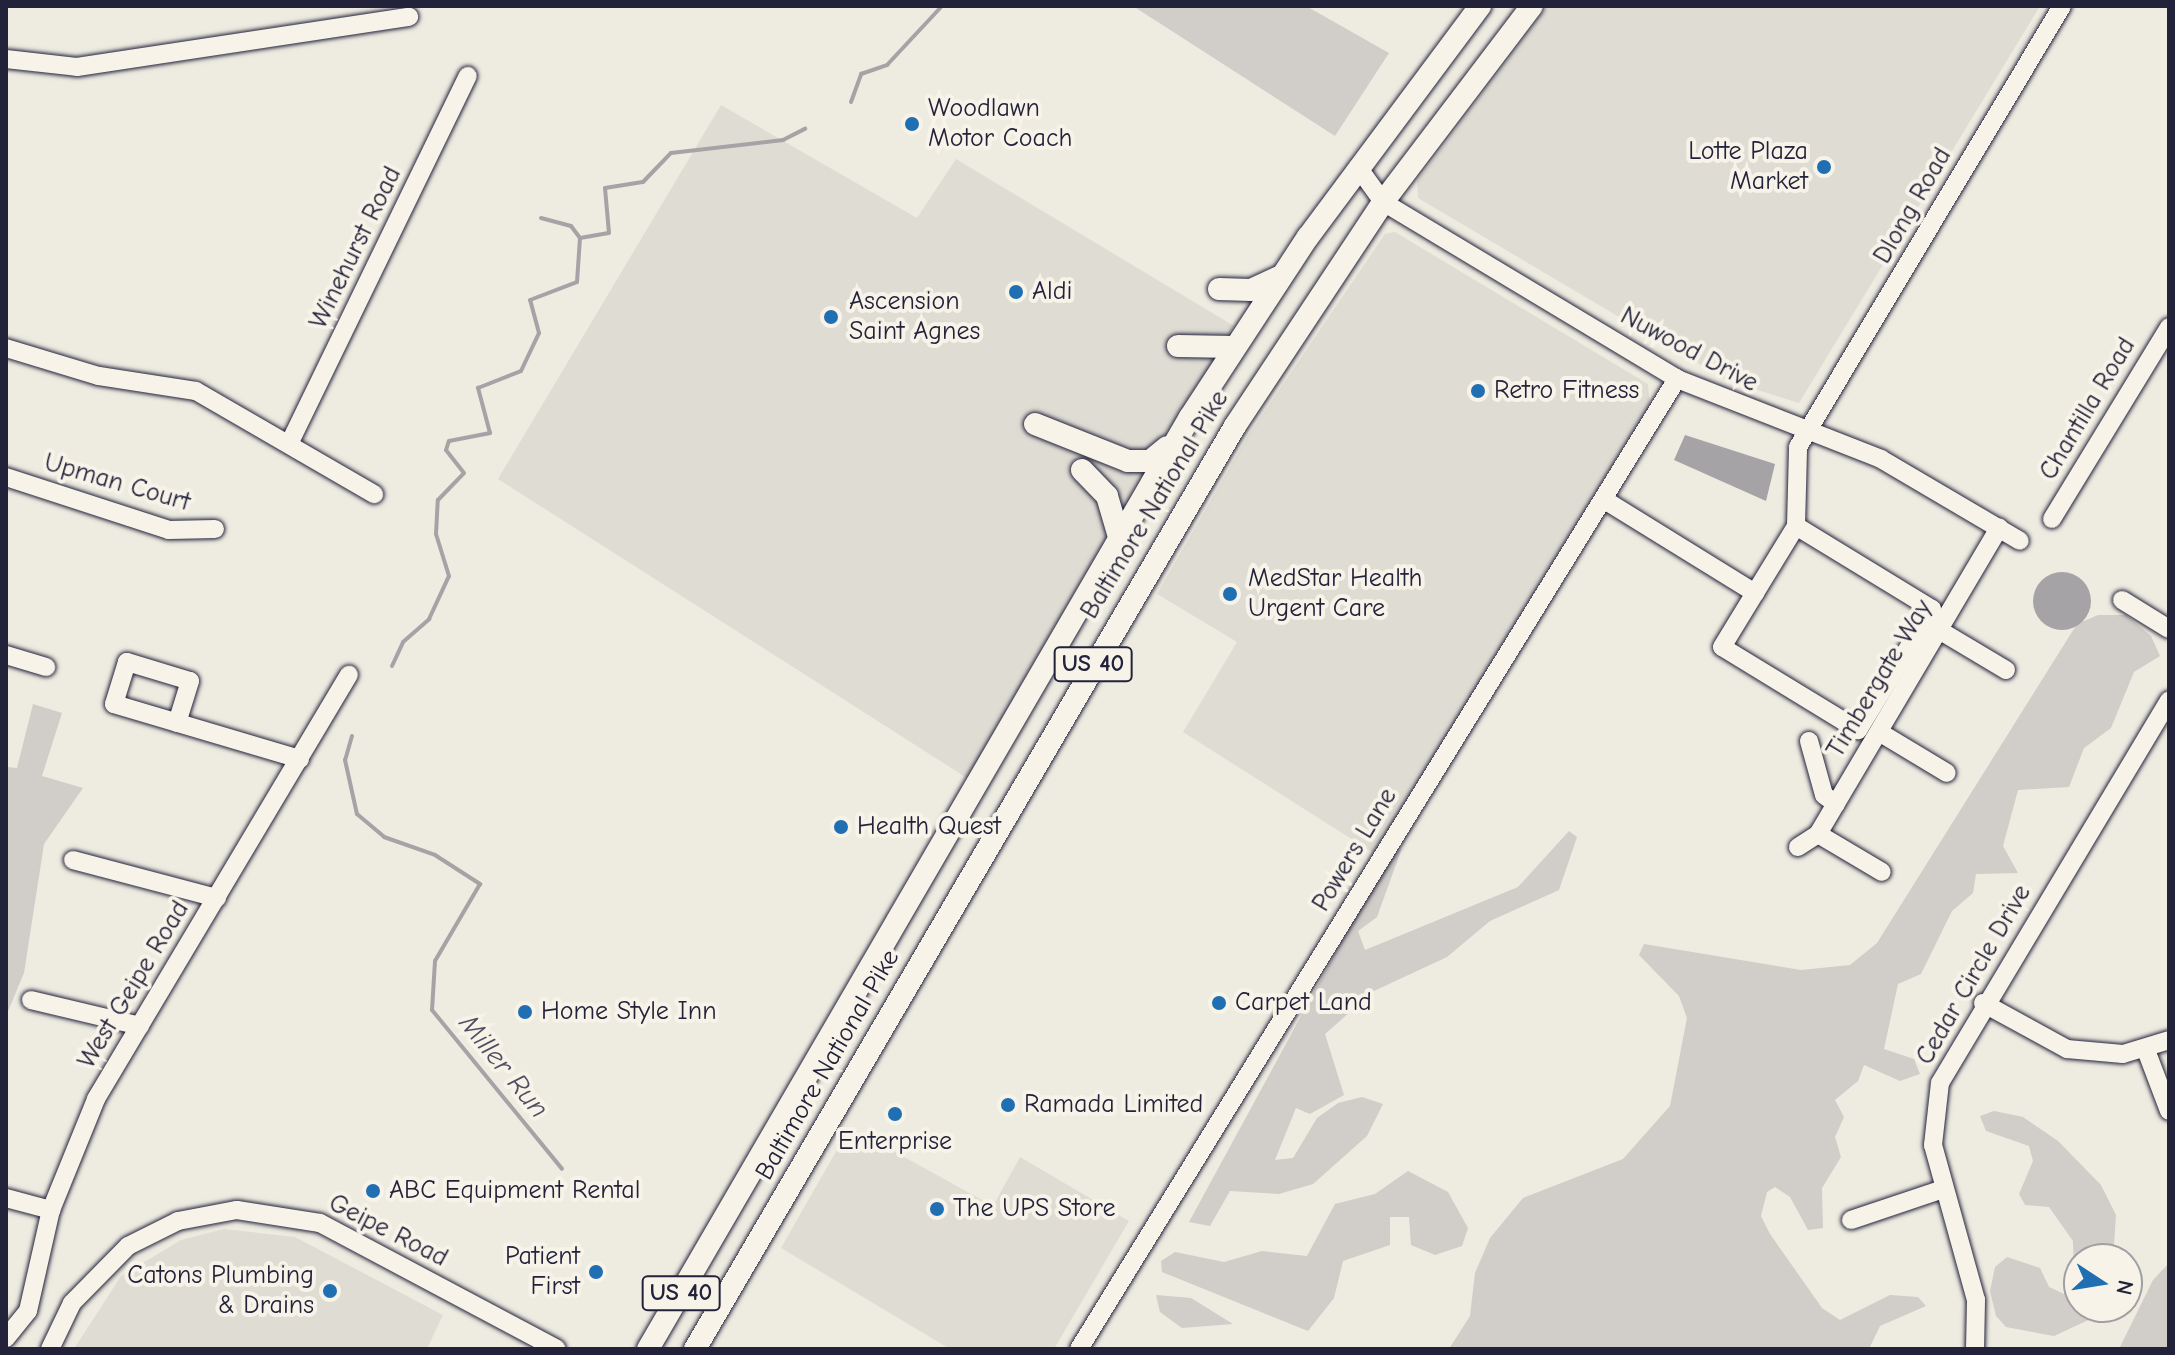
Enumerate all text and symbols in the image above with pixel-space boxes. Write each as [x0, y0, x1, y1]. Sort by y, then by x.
place label: Woodlawn Motor Coach [928, 93, 1072, 154]
marker: Woodlawn Motor Coach [903, 115, 921, 133]
place label: Lotte Plaza Market [1688, 136, 1808, 198]
street label: Dlong Road [1867, 142, 1959, 270]
marker: Lotte Plaza Market [1815, 158, 1833, 176]
street label: Winehurst Road [303, 162, 409, 334]
place label: Aldi [1032, 276, 1072, 308]
marker: Aldi [1007, 283, 1025, 301]
place label: Ascension Saint Agnes [849, 286, 980, 348]
street label: Nuwood Drive [1615, 301, 1763, 399]
marker: Ascension Saint Agnes [820, 306, 842, 328]
street label: Chantilla Road [2033, 332, 2143, 486]
place label: Retro Fitness [1494, 375, 1639, 407]
marker: Retro Fitness [1469, 382, 1487, 400]
street label: Baltimore National Pike [1074, 385, 1236, 625]
street label: Upman Court [40, 447, 194, 519]
place label: MedStar Health Urgent Care [1248, 563, 1422, 624]
marker: MedStar Health Urgent Care [1219, 583, 1241, 605]
street label: Timbergate Way [1821, 594, 1939, 764]
road number: US 40 [1053, 644, 1133, 684]
street label: Powers Lane [1306, 783, 1404, 917]
place label: Health Quest [857, 811, 1001, 843]
marker: Health Quest [832, 818, 850, 836]
street label: Cedar Circle Drive [1910, 880, 2038, 1070]
street label: West Geipe Road [72, 896, 196, 1074]
street label: Baltimore National Pike [749, 944, 907, 1186]
place label: Carpet Land [1235, 987, 1372, 1019]
marker: Carpet Land [1210, 994, 1228, 1012]
place label: Home Style Inn [541, 996, 717, 1028]
marker: Home Style Inn [516, 1003, 534, 1021]
water label: Miller Run [452, 1007, 556, 1125]
place label: Ramada Limited [1024, 1089, 1203, 1121]
marker: Ramada Limited [999, 1096, 1017, 1114]
marker: Enterprise [886, 1105, 904, 1123]
place label: Enterprise [838, 1126, 952, 1158]
place label: ABC Equipment Rental [389, 1175, 640, 1207]
marker: ABC Equipment Rental [364, 1182, 382, 1200]
street label: Geipe Road [323, 1188, 453, 1274]
place label: The UPS Store [953, 1193, 1115, 1225]
marker: The UPS Store [928, 1200, 946, 1218]
place label: Patient First [505, 1241, 580, 1302]
north arrow [2063, 1243, 2143, 1323]
place label: Catons Plumbing & Drains [127, 1260, 314, 1322]
marker: Patient First [587, 1263, 605, 1281]
road number: US 40 [641, 1273, 721, 1313]
text: N [2110, 1278, 2139, 1297]
marker: Catons Plumbing & Drains [321, 1282, 339, 1300]

